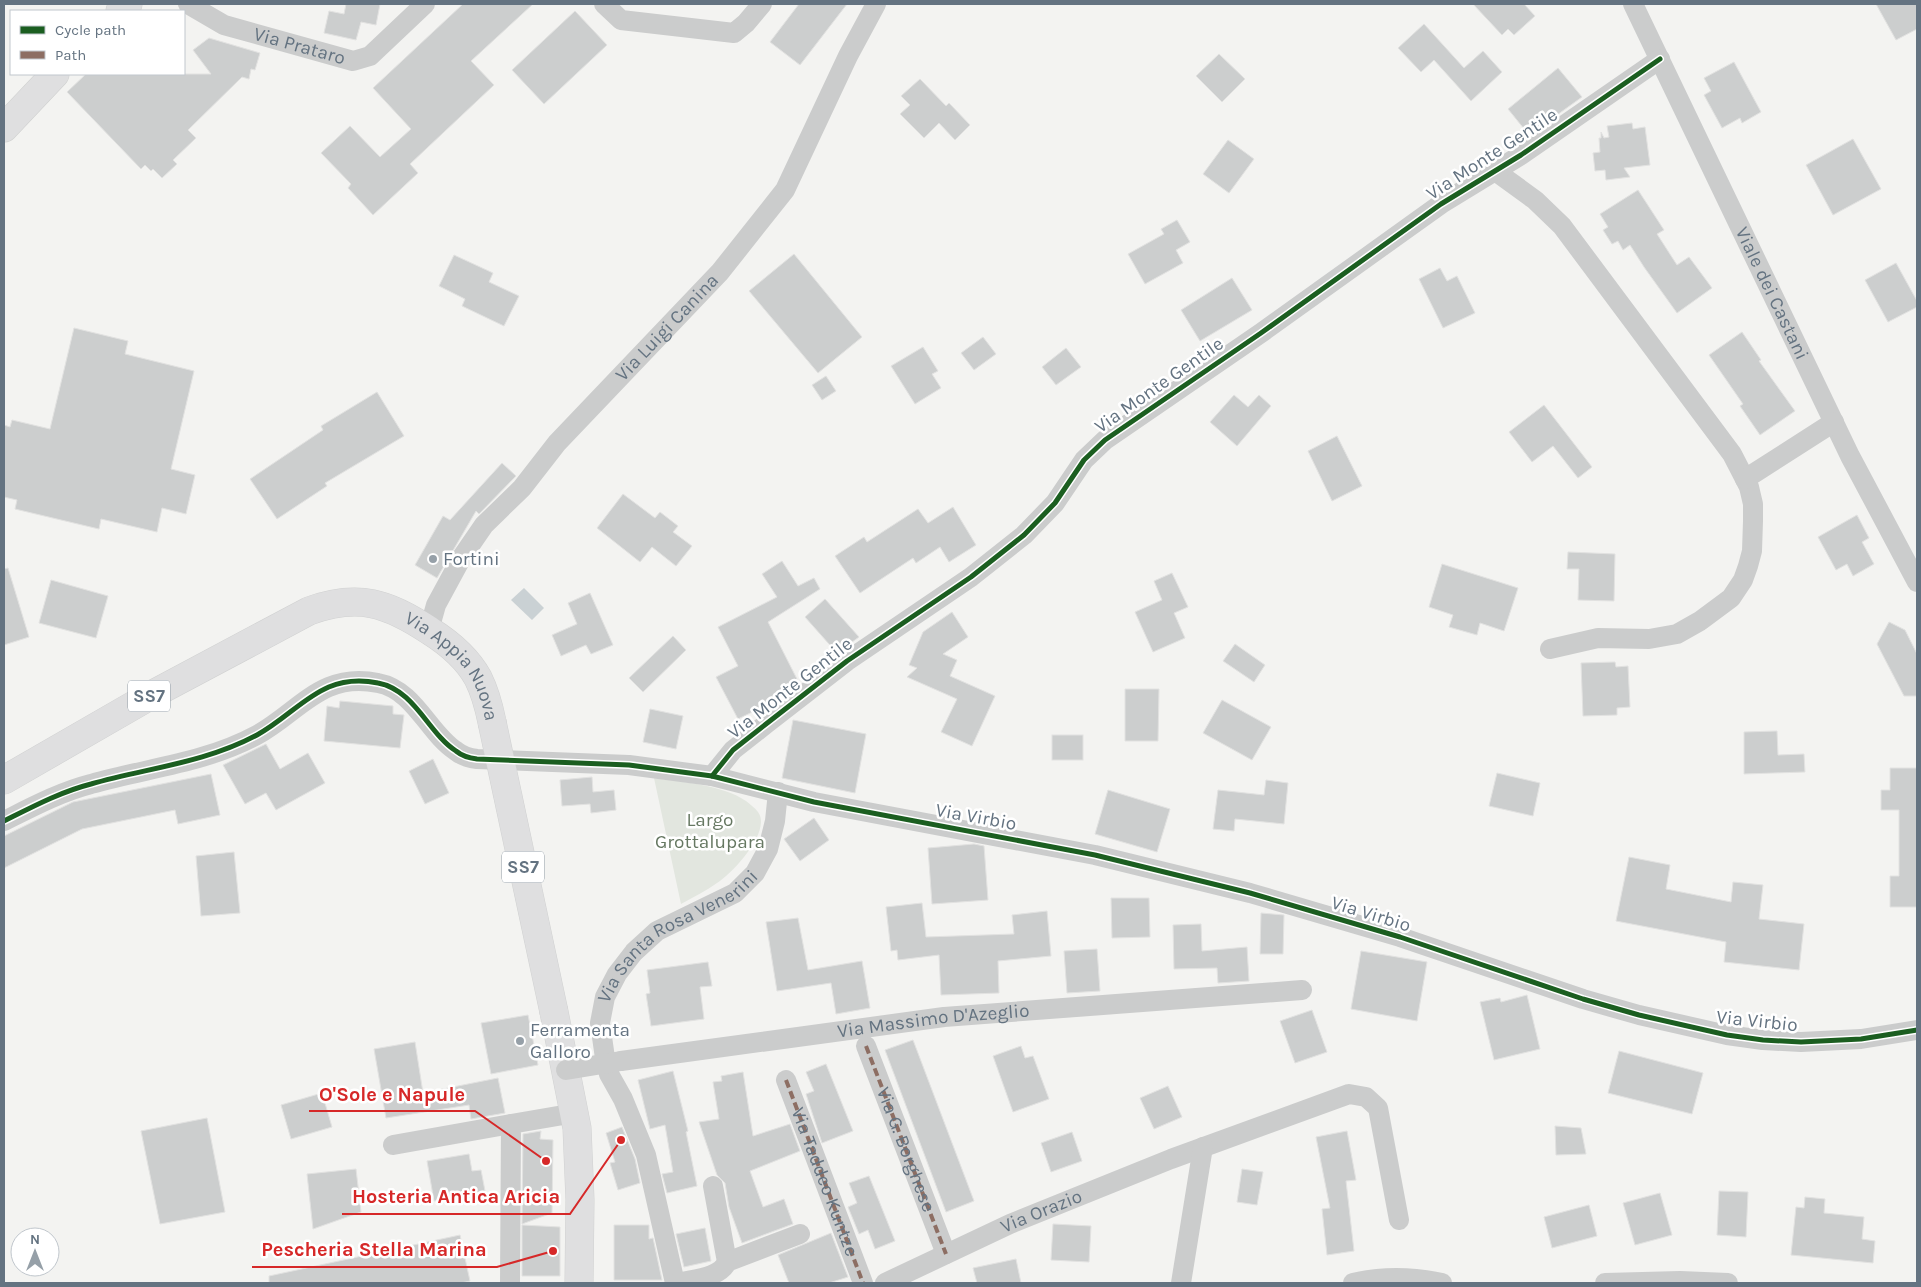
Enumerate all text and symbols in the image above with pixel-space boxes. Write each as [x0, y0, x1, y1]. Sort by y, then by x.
legend [10, 10, 185, 75]
text: Cycle path [55, 21, 126, 39]
street label: Via Prataro [251, 23, 348, 69]
text: Path [55, 46, 86, 64]
street label: Via Monte Gentile [1422, 103, 1562, 205]
street label: Viale dei Castani [1731, 223, 1813, 363]
street label: Via Luigi Canina [611, 269, 723, 386]
street label: Via Monte Gentile [1090, 332, 1228, 438]
place label: Fortini [443, 548, 500, 570]
marker: Fortini [427, 553, 439, 565]
street label: Via Appia Nuova [401, 607, 502, 723]
street label: Via Monte Gentile [723, 633, 857, 743]
road number: SS7 [128, 680, 170, 711]
street label: Via Virbio [934, 799, 1018, 835]
park label: Largo Grottalupara [655, 809, 765, 853]
road number: SS7 [502, 852, 544, 882]
street label: Via Santa Rosa Venerini [593, 865, 763, 1007]
street label: Via Virbio [1329, 892, 1413, 936]
street label: Via Massimo D'Azeglio [836, 1000, 1030, 1042]
street label: Via Virbio [1715, 1006, 1799, 1036]
place label: Ferramenta Galloro [530, 1019, 630, 1063]
marker: Ferramenta Galloro [514, 1035, 526, 1047]
callout: O'Sole e Napule [309, 1076, 475, 1111]
text: O'Sole e Napule [319, 1083, 465, 1106]
street label: Via G. Borghese [872, 1084, 940, 1215]
street label: Via Taddeo Kuntze [786, 1104, 863, 1259]
callout: Hosteria Antica Aricia [342, 1179, 570, 1214]
text: Hosteria Antica Aricia [352, 1185, 560, 1208]
street label: Via Orazio [997, 1185, 1085, 1238]
north arrow [10, 1227, 60, 1277]
text: N [30, 1231, 40, 1248]
callout: Pescheria Stella Marina [252, 1232, 497, 1267]
text: Pescheria Stella Marina [261, 1238, 487, 1261]

